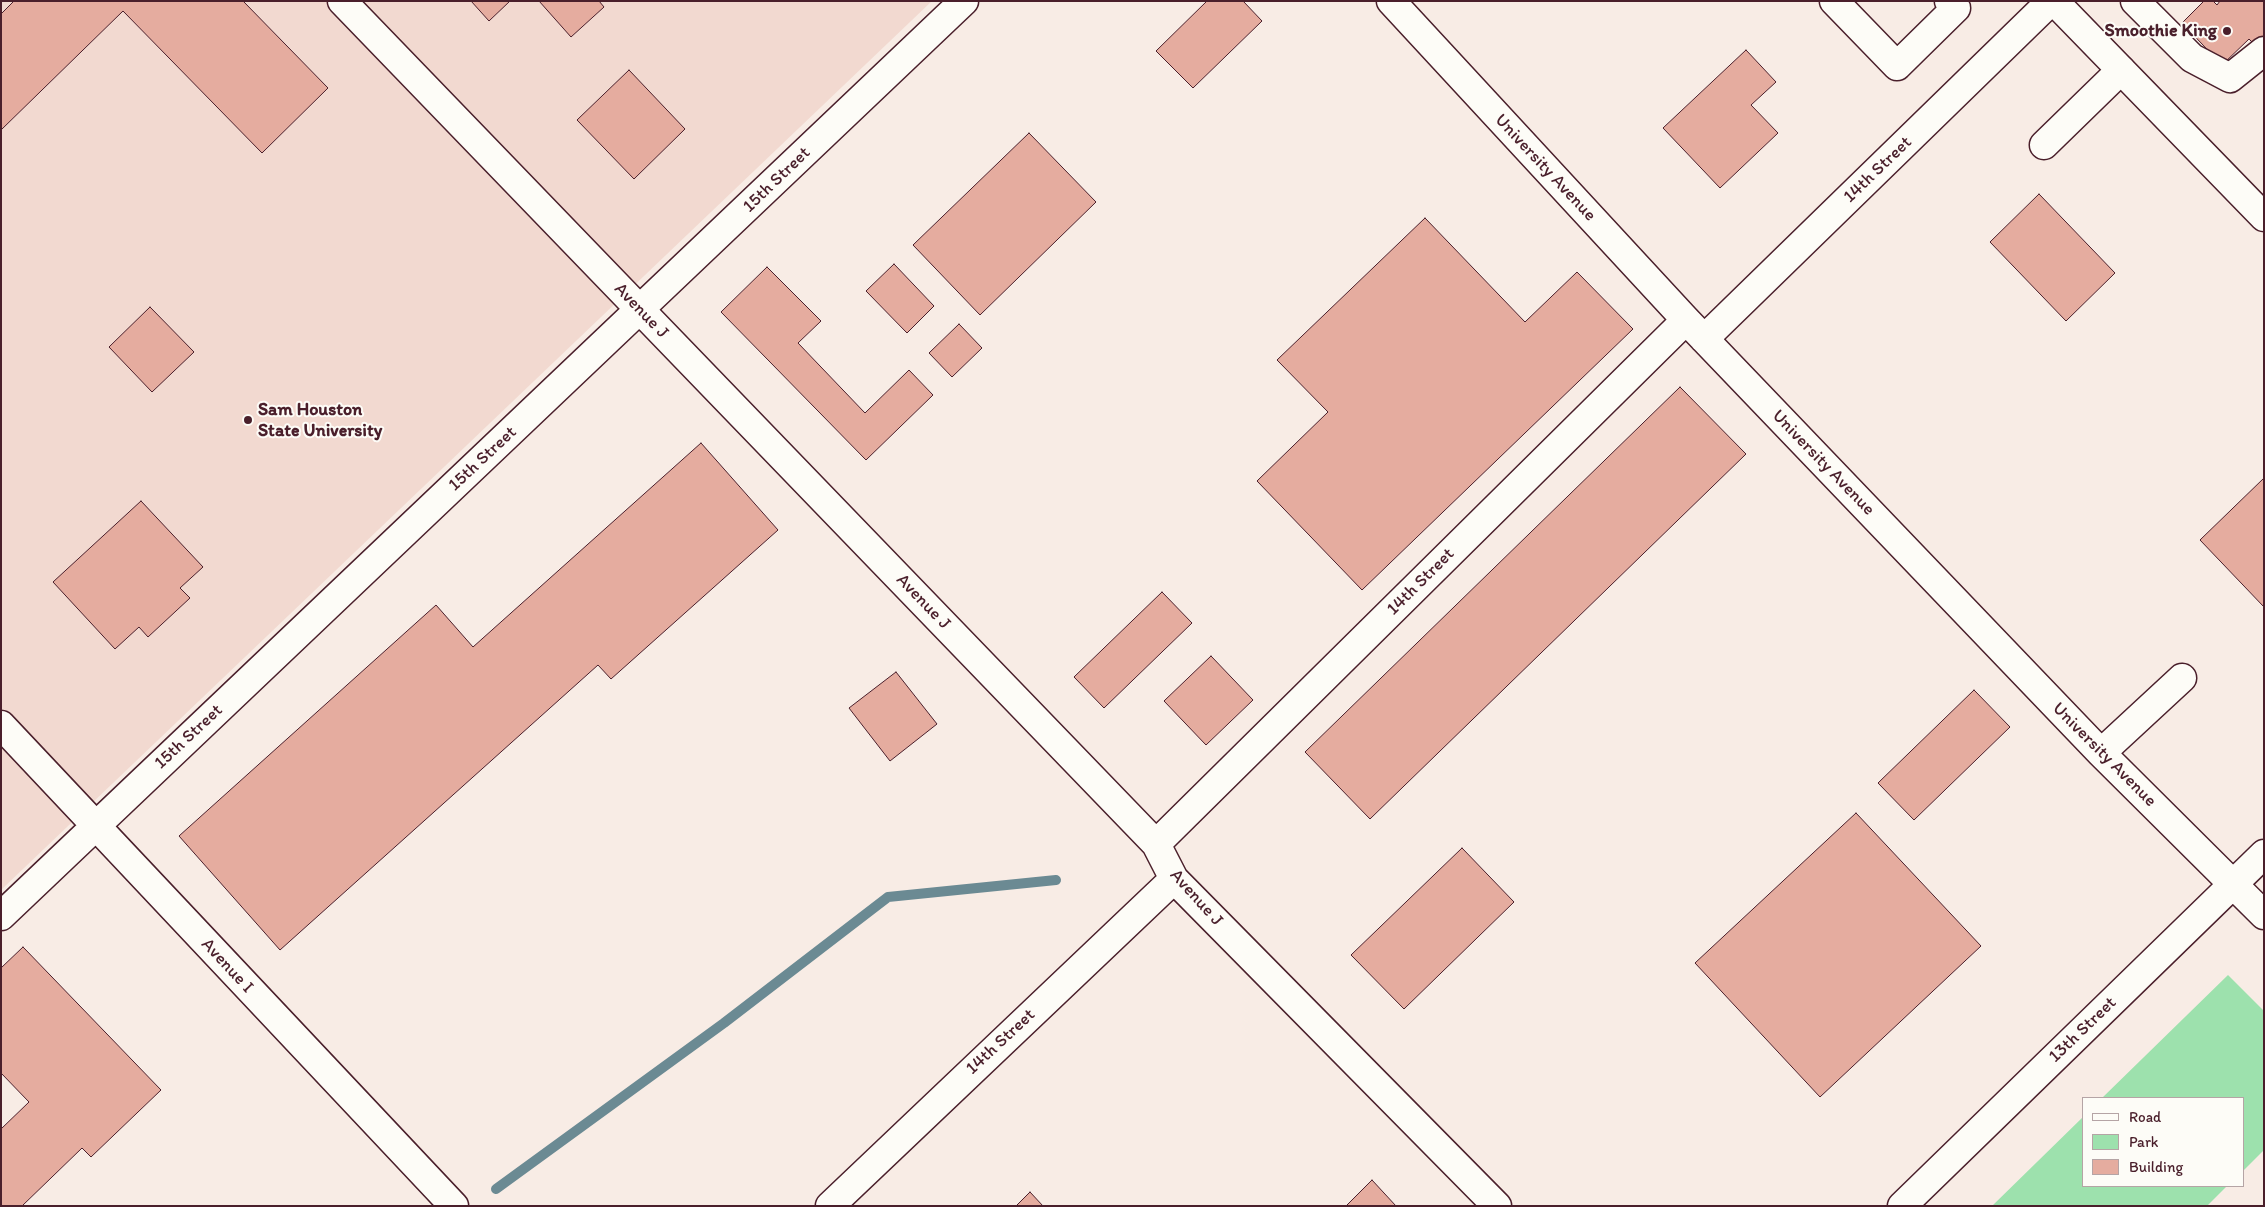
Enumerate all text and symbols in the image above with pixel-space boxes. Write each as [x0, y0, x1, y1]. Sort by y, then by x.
place label: Smoothie King [2105, 20, 2217, 42]
marker: Smoothie King [2221, 25, 2233, 37]
street label: University Avenue [1490, 110, 1600, 226]
street label: 14th Street [1839, 132, 1917, 208]
street label: 15th Street [739, 143, 815, 217]
street label: Avenue J [609, 279, 673, 343]
place label: Sam Houston State University [258, 399, 382, 442]
street label: University Avenue [1767, 406, 1879, 520]
marker: Sam Houston State University [242, 414, 254, 426]
street label: 15th Street [444, 422, 522, 496]
street label: 14th Street [1383, 544, 1459, 620]
street label: Avenue J [891, 570, 955, 634]
street label: University Avenue [2047, 698, 2161, 812]
street label: 15th Street [150, 700, 228, 774]
street label: Avenue J [1165, 865, 1227, 931]
street label: Avenue I [196, 934, 258, 998]
street label: 13th Street [2045, 992, 2121, 1068]
street label: 14th Street [962, 1005, 1040, 1079]
legend [2082, 1097, 2245, 1187]
text: Road [2129, 1108, 2161, 1126]
text: Park [2129, 1133, 2159, 1151]
text: Building [2129, 1158, 2183, 1176]

